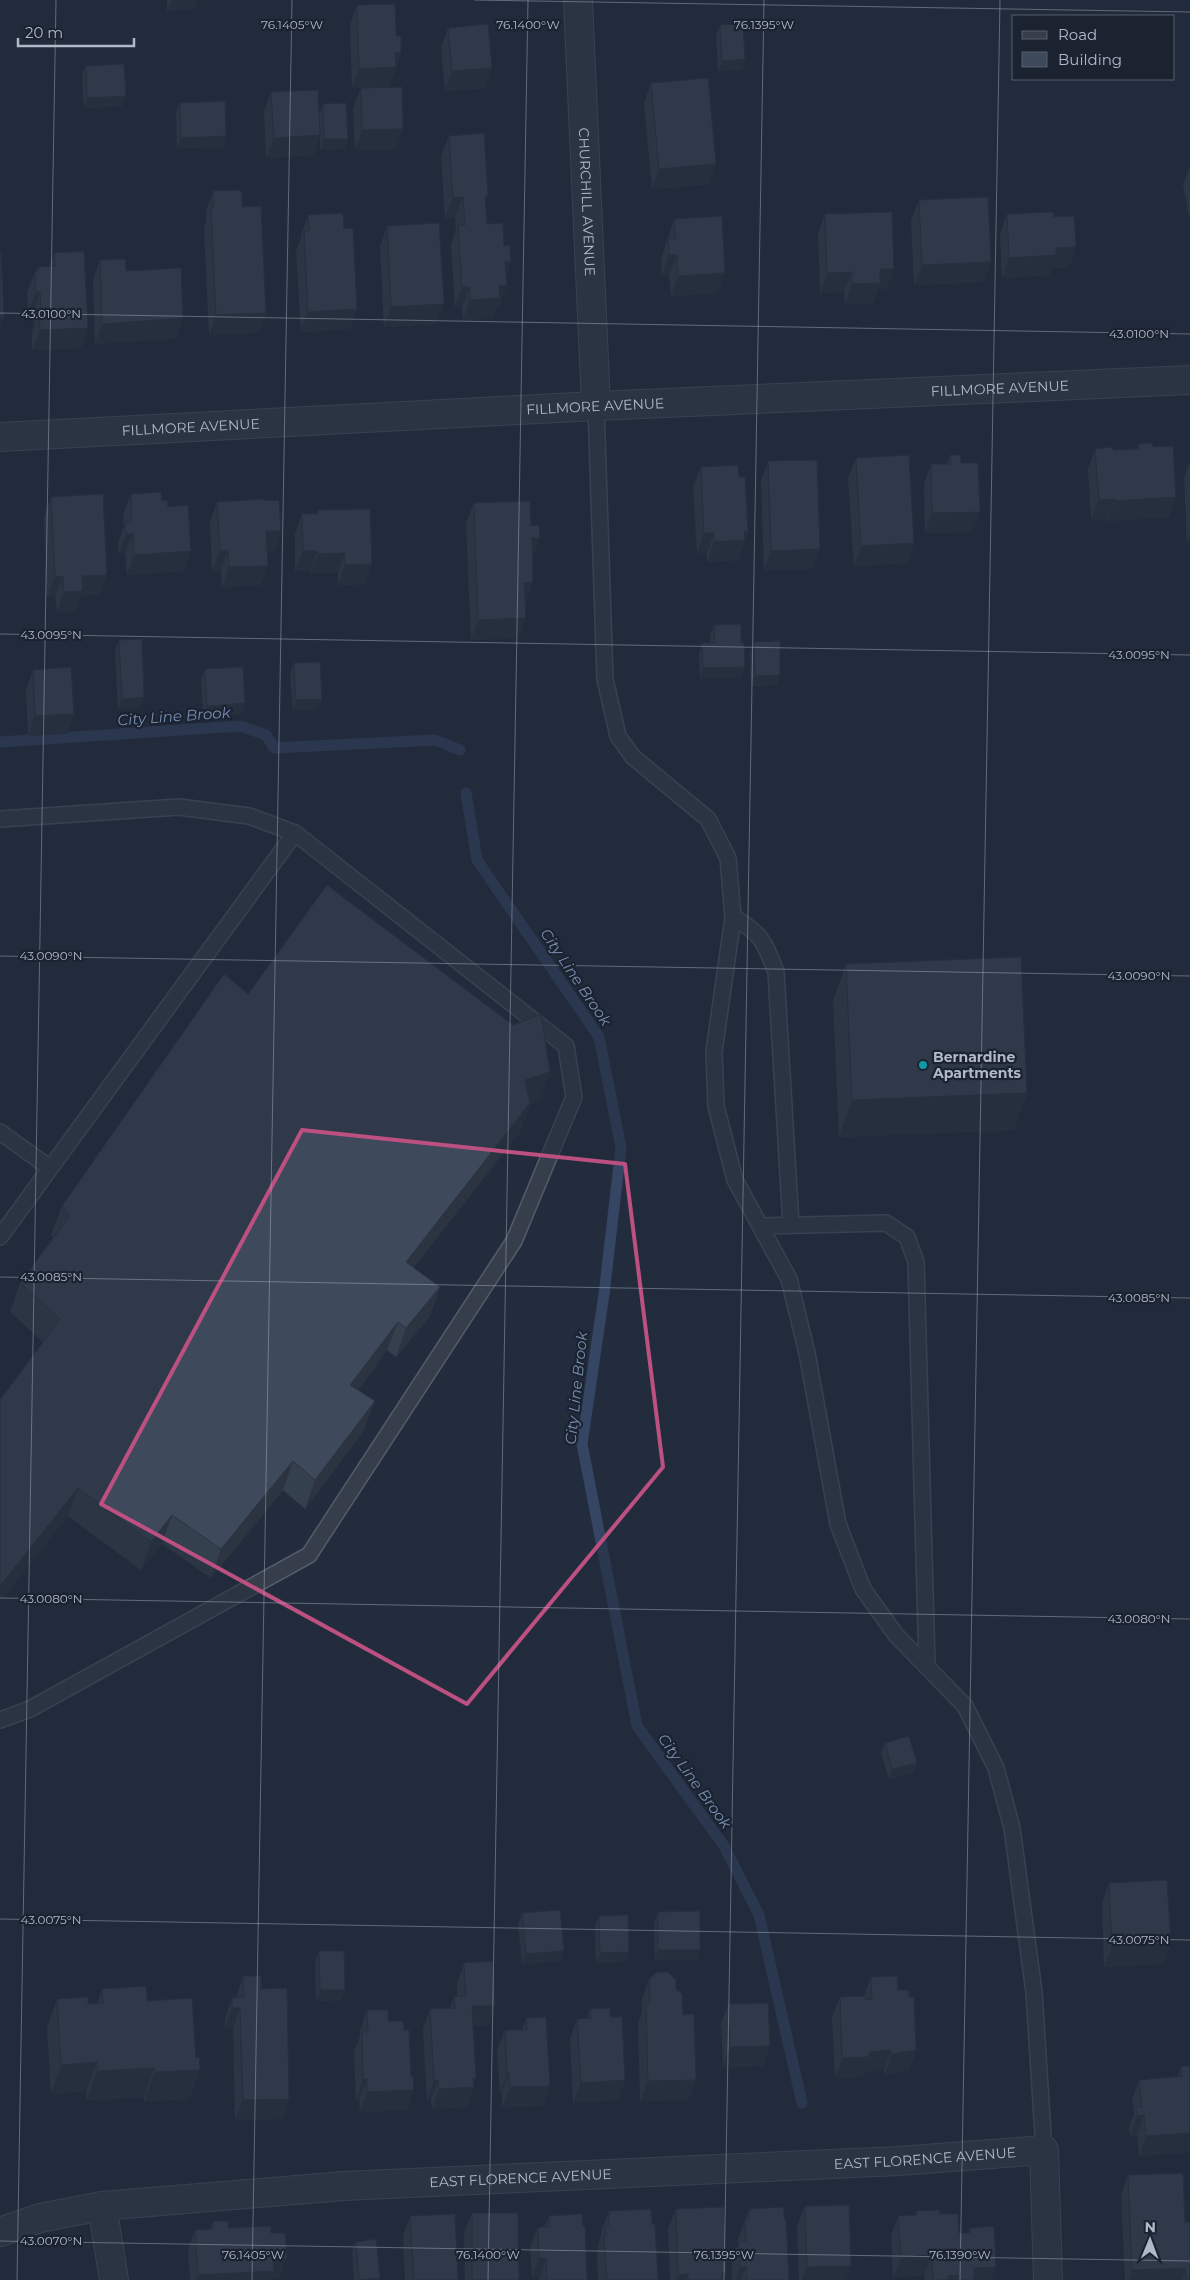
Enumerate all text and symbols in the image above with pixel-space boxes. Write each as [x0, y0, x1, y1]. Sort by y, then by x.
scale bar [18, 15, 134, 47]
legend [1012, 15, 1175, 80]
text: 76.1405°W [261, 17, 323, 32]
text: 76.1400°W [496, 17, 560, 32]
text: 76.1395°W [734, 17, 794, 32]
text: 20 m [25, 23, 63, 42]
text: Road [1058, 25, 1097, 44]
text: Building [1058, 50, 1122, 69]
street label: CHURCHILL AVENUE [575, 127, 599, 276]
text: 43.0100°N [21, 306, 81, 321]
text: 43.0100°N [1109, 326, 1169, 341]
street label: FILLMORE AVENUE [930, 376, 1069, 400]
street label: FILLMORE AVENUE [526, 394, 665, 419]
street label: FILLMORE AVENUE [121, 415, 260, 440]
text: 43.0095°N [20, 627, 82, 642]
text: 43.0095°N [1108, 647, 1170, 662]
water label: City Line Brook [117, 702, 232, 729]
water label: City Line Brook [536, 925, 616, 1030]
text: 43.0090°N [20, 948, 82, 963]
text: 43.0090°N [1108, 968, 1170, 983]
place label: Bernardine Apartments [932, 1048, 1022, 1082]
marker: Bernardine Apartments [917, 1059, 929, 1071]
text: 43.0085°N [20, 1269, 82, 1284]
text: 43.0085°N [1108, 1290, 1170, 1305]
water label: City Line Brook [561, 1330, 591, 1445]
text: 43.0080°N [19, 1591, 83, 1606]
text: 43.0080°N [1107, 1611, 1171, 1626]
water label: City Line Brook [654, 1730, 737, 1833]
text: 43.0075°N [21, 1912, 81, 1927]
text: 43.0075°N [1109, 1932, 1169, 1947]
street label: EAST FLORENCE AVENUE [833, 2143, 1017, 2173]
street label: EAST FLORENCE AVENUE [429, 2165, 612, 2191]
north arrow [1125, 2215, 1175, 2265]
text: N [1144, 2218, 1156, 2236]
text: 43.0070°N [20, 2233, 82, 2248]
text: 76.1405°W [222, 2247, 284, 2262]
text: 76.1400°W [456, 2247, 520, 2262]
text: 76.1395°W [694, 2247, 754, 2262]
text: 76.1390°W [929, 2247, 991, 2262]

